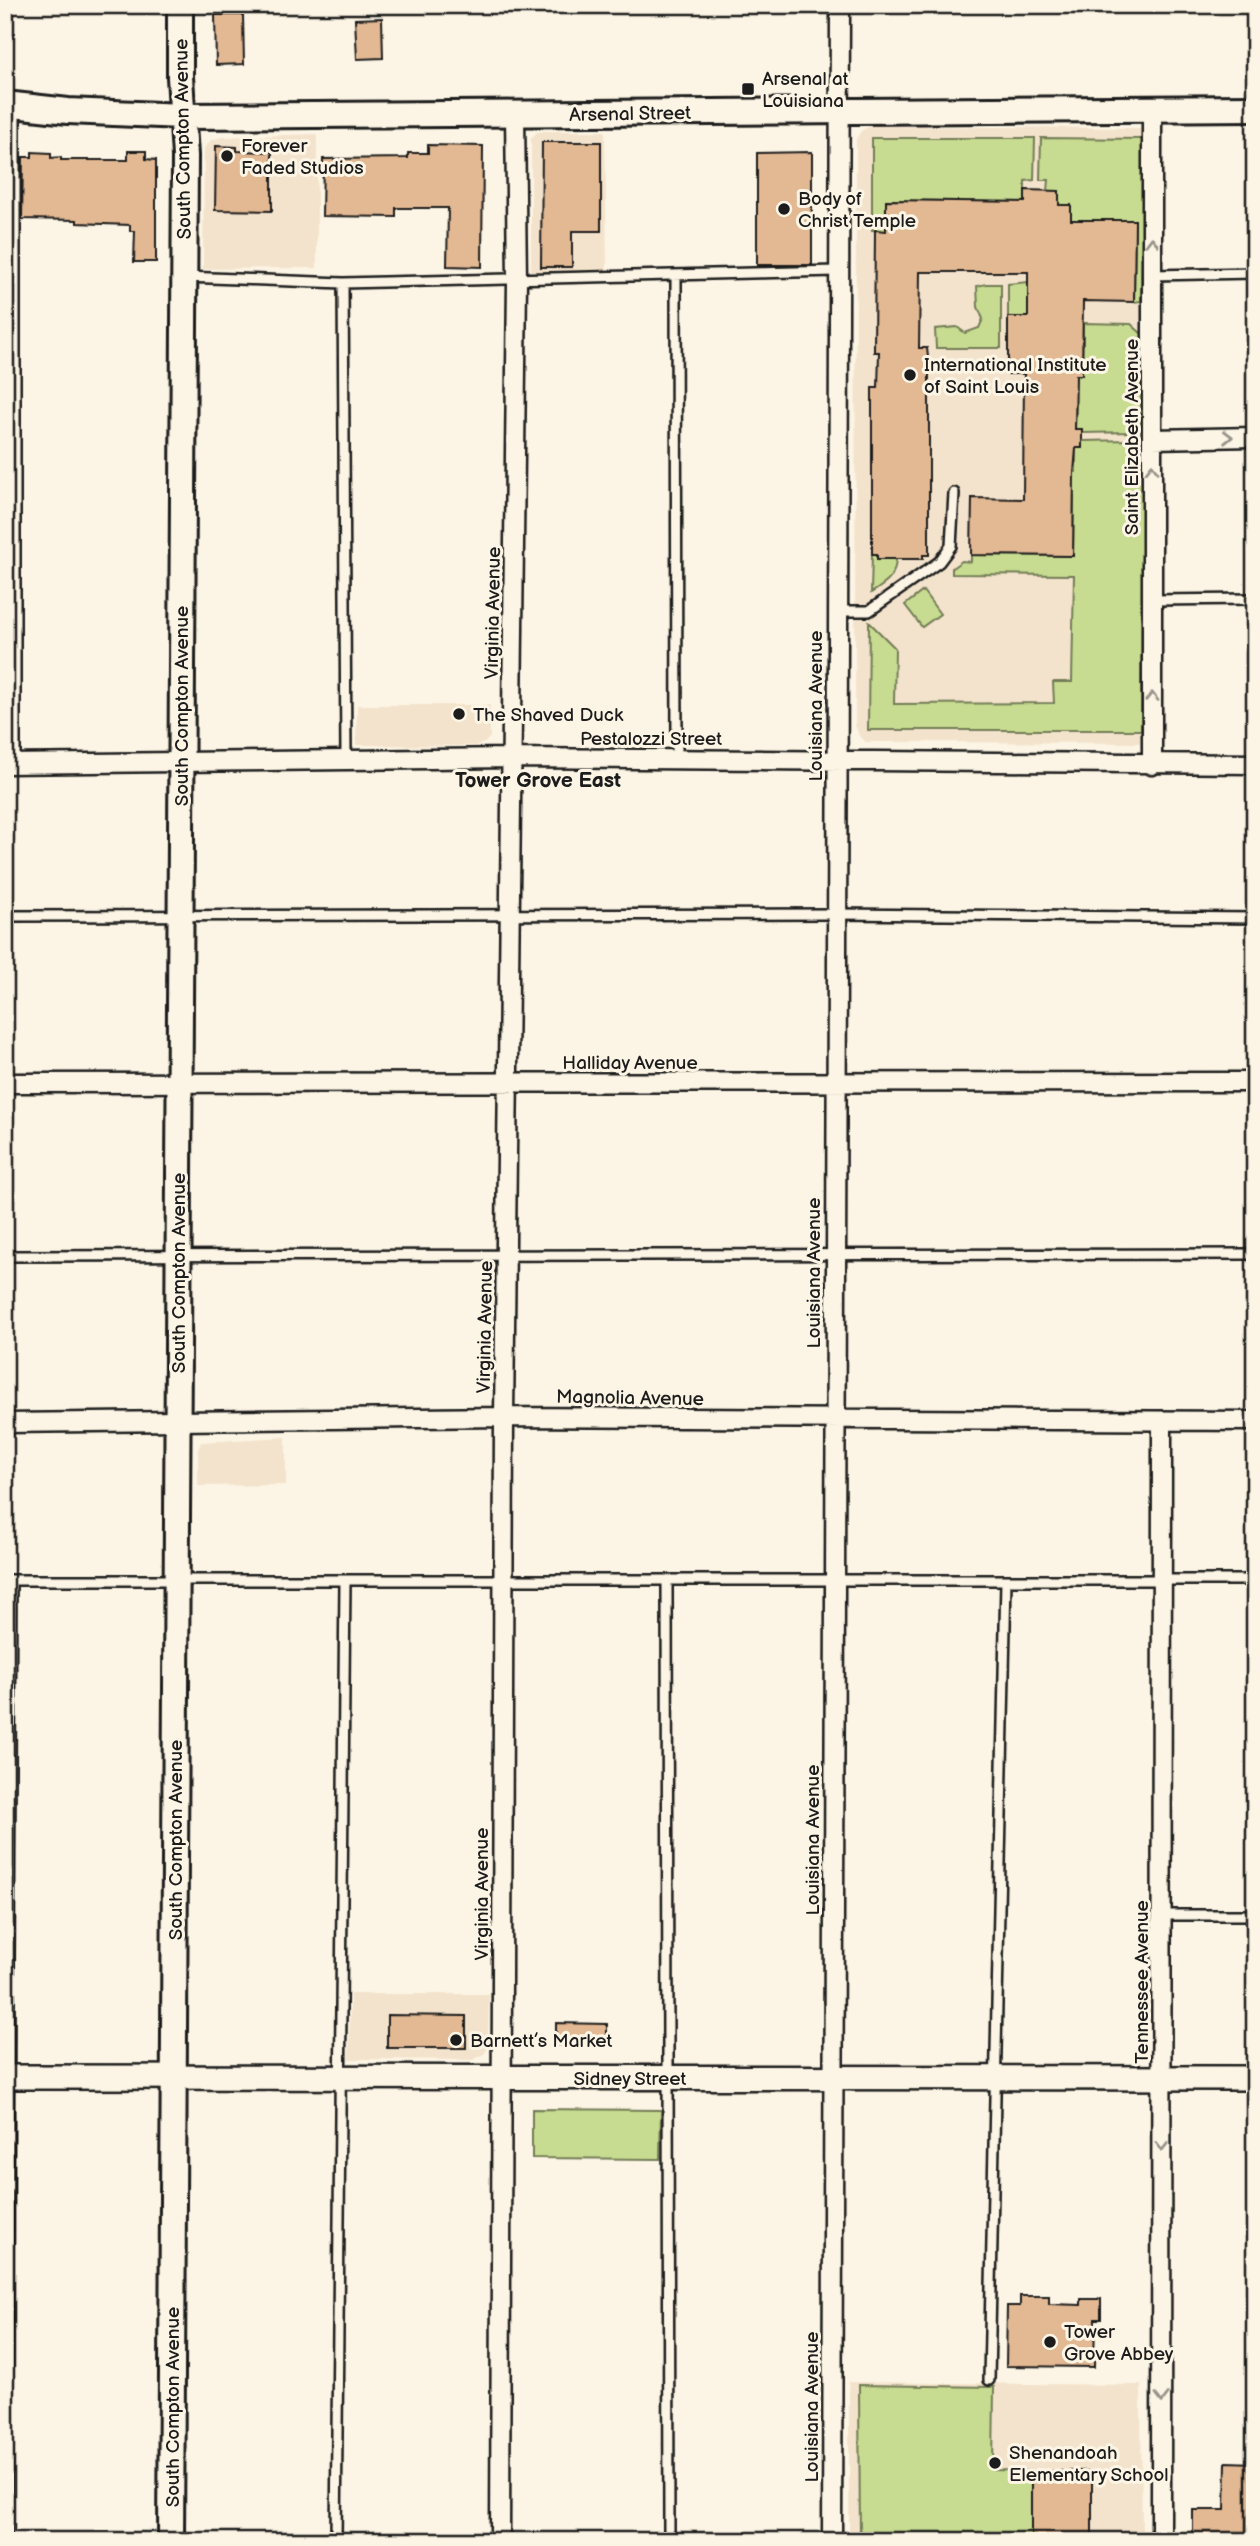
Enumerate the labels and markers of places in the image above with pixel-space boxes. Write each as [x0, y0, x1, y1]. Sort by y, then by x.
place label: Arsenal at Louisiana [762, 68, 849, 113]
marker: Arsenal at Louisiana [740, 81, 756, 97]
place label: Forever Faded Studios [241, 135, 364, 180]
marker: Forever Faded Studios [219, 148, 235, 164]
place label: Body of Christ Temple [798, 188, 916, 233]
marker: Body of Christ Temple [776, 201, 792, 217]
place label: International Institute of Saint Louis [924, 354, 1107, 399]
marker: International Institute of Saint Louis [902, 367, 918, 383]
place label: The Shaved Duck [473, 704, 624, 727]
marker: The Shaved Duck [451, 706, 467, 722]
place label: Barnett’s Market [470, 2030, 613, 2053]
marker: Barnett’s Market [448, 2032, 464, 2048]
place label: Tower Grove Abbey [1064, 2321, 1174, 2366]
marker: Tower Grove Abbey [1042, 2334, 1058, 2350]
place label: Shenandoah Elementary School [1009, 2442, 1168, 2487]
marker: Shenandoah Elementary School [987, 2455, 1003, 2471]

